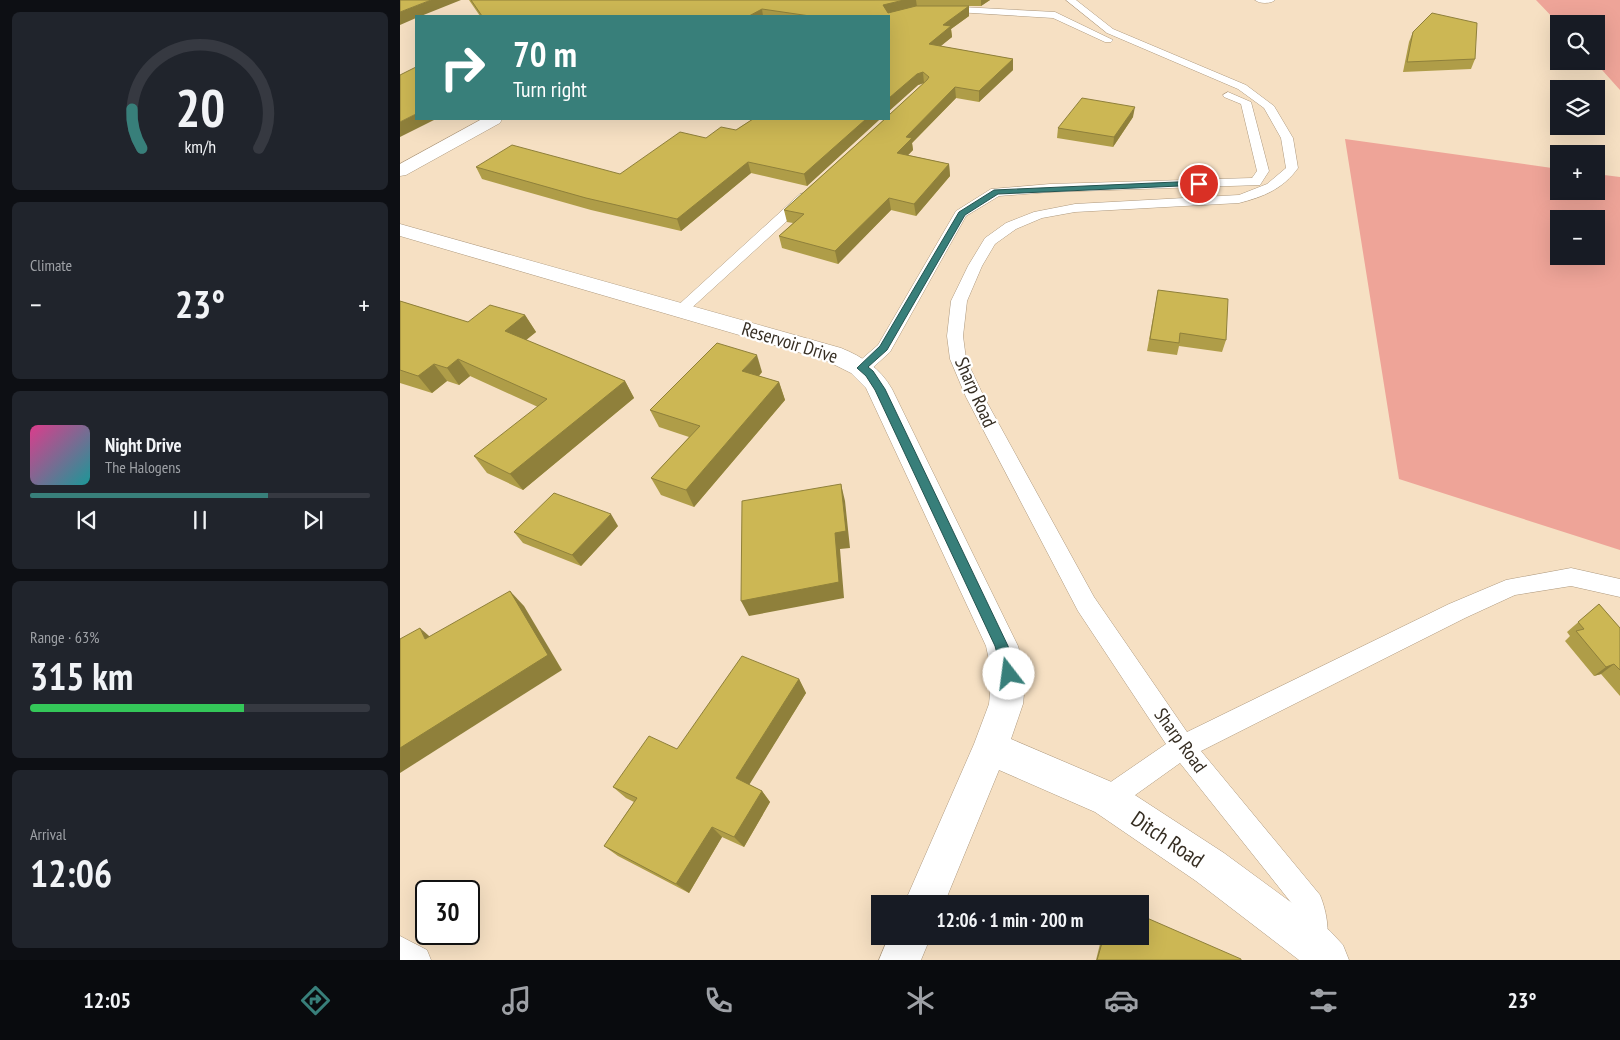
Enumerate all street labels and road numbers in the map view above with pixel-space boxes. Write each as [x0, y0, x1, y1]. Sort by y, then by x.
street label: Reservoir Drive [739, 316, 841, 368]
street label: Sharp Road [950, 353, 1002, 431]
street label: Sharp Road [1150, 703, 1212, 777]
street label: Ditch Road [1126, 804, 1210, 874]

